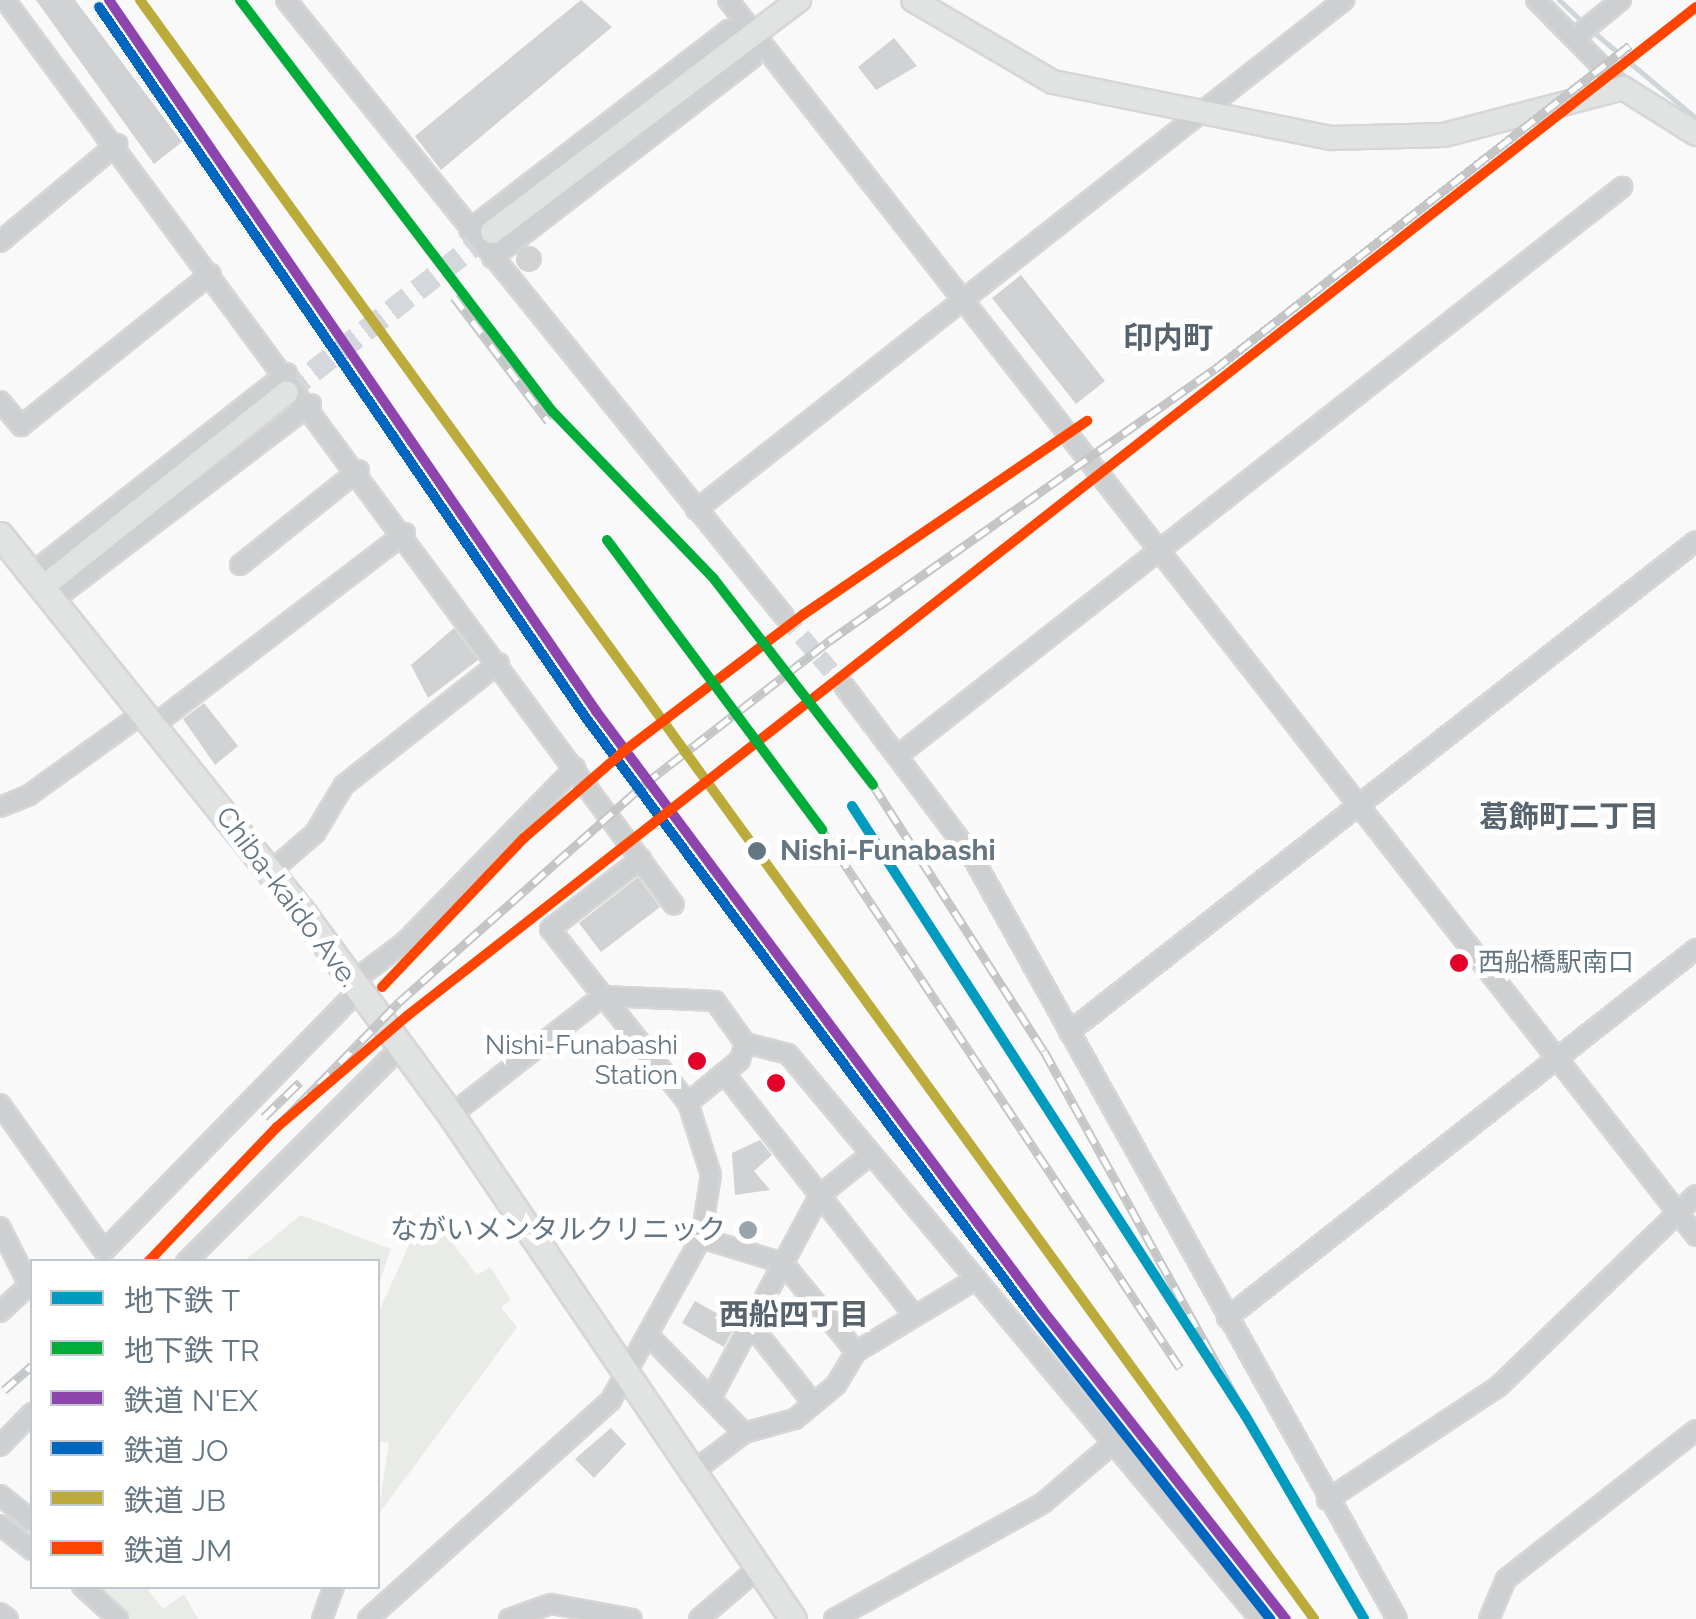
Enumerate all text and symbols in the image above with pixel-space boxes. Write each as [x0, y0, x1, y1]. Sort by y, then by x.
district label: 印内町 [1123, 320, 1213, 356]
district label: 葛飾町二丁目 [1479, 799, 1659, 835]
street label: Chiba-kaido Ave. [208, 800, 366, 994]
place label: Nishi-Funabashi [780, 834, 996, 868]
marker: Nishi-Funabashi [744, 838, 770, 864]
place label: 西船橋駅南口 [1478, 947, 1634, 979]
marker: 西船橋駅南口 [1449, 953, 1469, 973]
place label: Nishi-Funabashi Station [485, 1030, 678, 1092]
marker: Nishi-Funabashi Station [687, 1051, 707, 1071]
unlabelled marker [766, 1073, 786, 1093]
place label: ながいメンタルクリニック [390, 1213, 726, 1247]
marker: ながいメンタルクリニック [735, 1217, 761, 1243]
legend [30, 1259, 380, 1589]
text: 地下鉄 T [124, 1283, 240, 1318]
district label: 西船四丁目 [719, 1297, 869, 1333]
text: 地下鉄 TR [124, 1333, 260, 1368]
text: 鉄道 N'EX [124, 1383, 258, 1418]
text: 鉄道 JO [124, 1433, 229, 1468]
text: 鉄道 JB [124, 1483, 226, 1518]
text: 鉄道 JM [124, 1533, 232, 1568]

